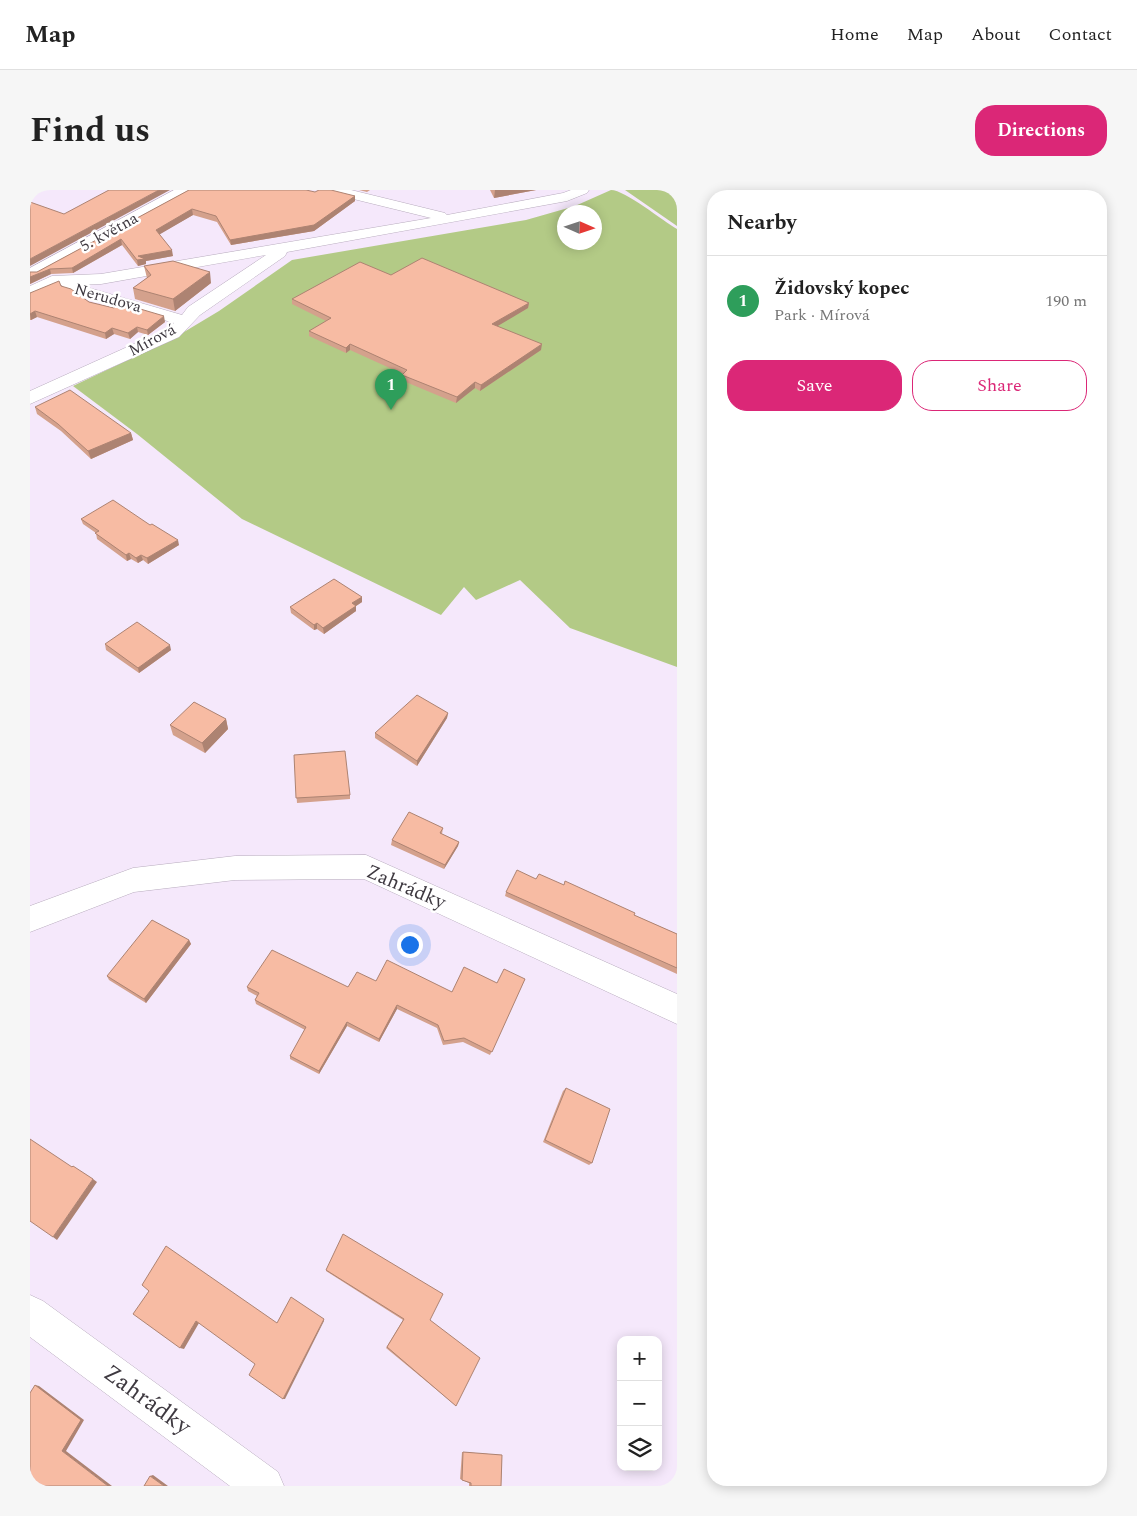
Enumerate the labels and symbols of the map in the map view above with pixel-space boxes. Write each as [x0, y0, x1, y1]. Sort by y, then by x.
north arrow [557, 205, 602, 250]
street label: 5. května [76, 206, 143, 258]
street label: Nerudova [72, 277, 145, 319]
street label: Mírová [124, 317, 180, 363]
pin: 1 [375, 369, 407, 410]
street label: Zahrádky [361, 857, 452, 918]
your location [397, 932, 423, 958]
street label: Zahrádky [96, 1356, 200, 1445]

